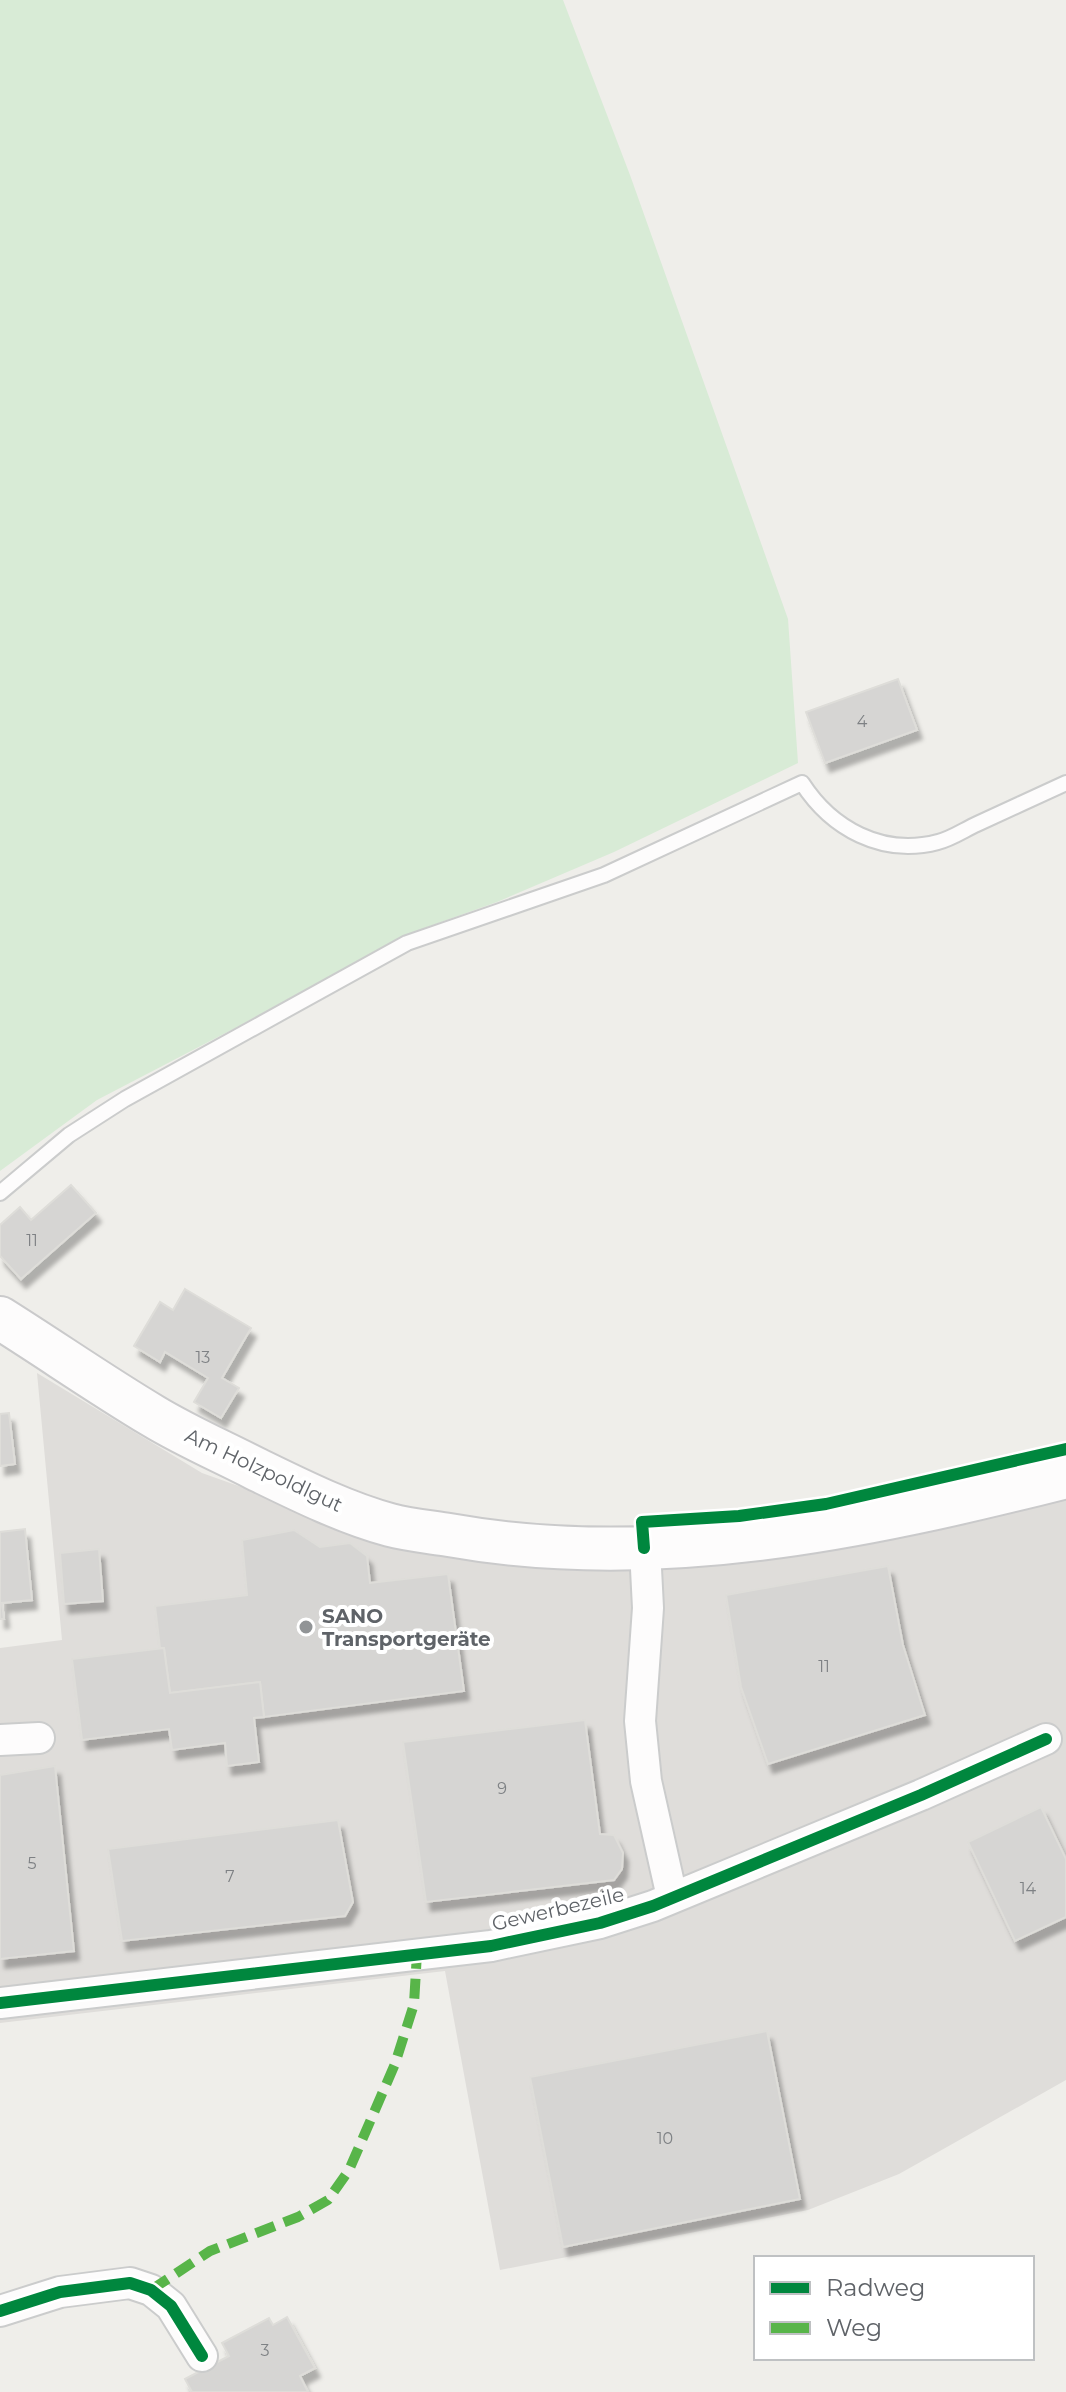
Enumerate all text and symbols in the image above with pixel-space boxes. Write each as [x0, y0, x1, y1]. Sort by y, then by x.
house number: 4 [857, 712, 868, 731]
house number: 11 [26, 1231, 38, 1250]
house number: 13 [196, 1348, 210, 1367]
street label: Am Holzpoldlgut [181, 1423, 347, 1517]
place label: SANO Transportgeräte [322, 1604, 491, 1651]
marker: SANO Transportgeräte [297, 1618, 315, 1636]
house number: 11 [818, 1657, 830, 1676]
house number: 9 [497, 1779, 507, 1798]
house number: 5 [27, 1854, 37, 1873]
house number: 7 [225, 1867, 235, 1886]
house number: 14 [1020, 1879, 1037, 1898]
street label: Gewerbezeile [489, 1882, 627, 1936]
house number: 10 [657, 2129, 673, 2148]
legend [754, 2256, 1034, 2360]
text: Radweg [826, 2273, 925, 2302]
text: Weg [826, 2313, 882, 2342]
house number: 3 [260, 2341, 270, 2360]

